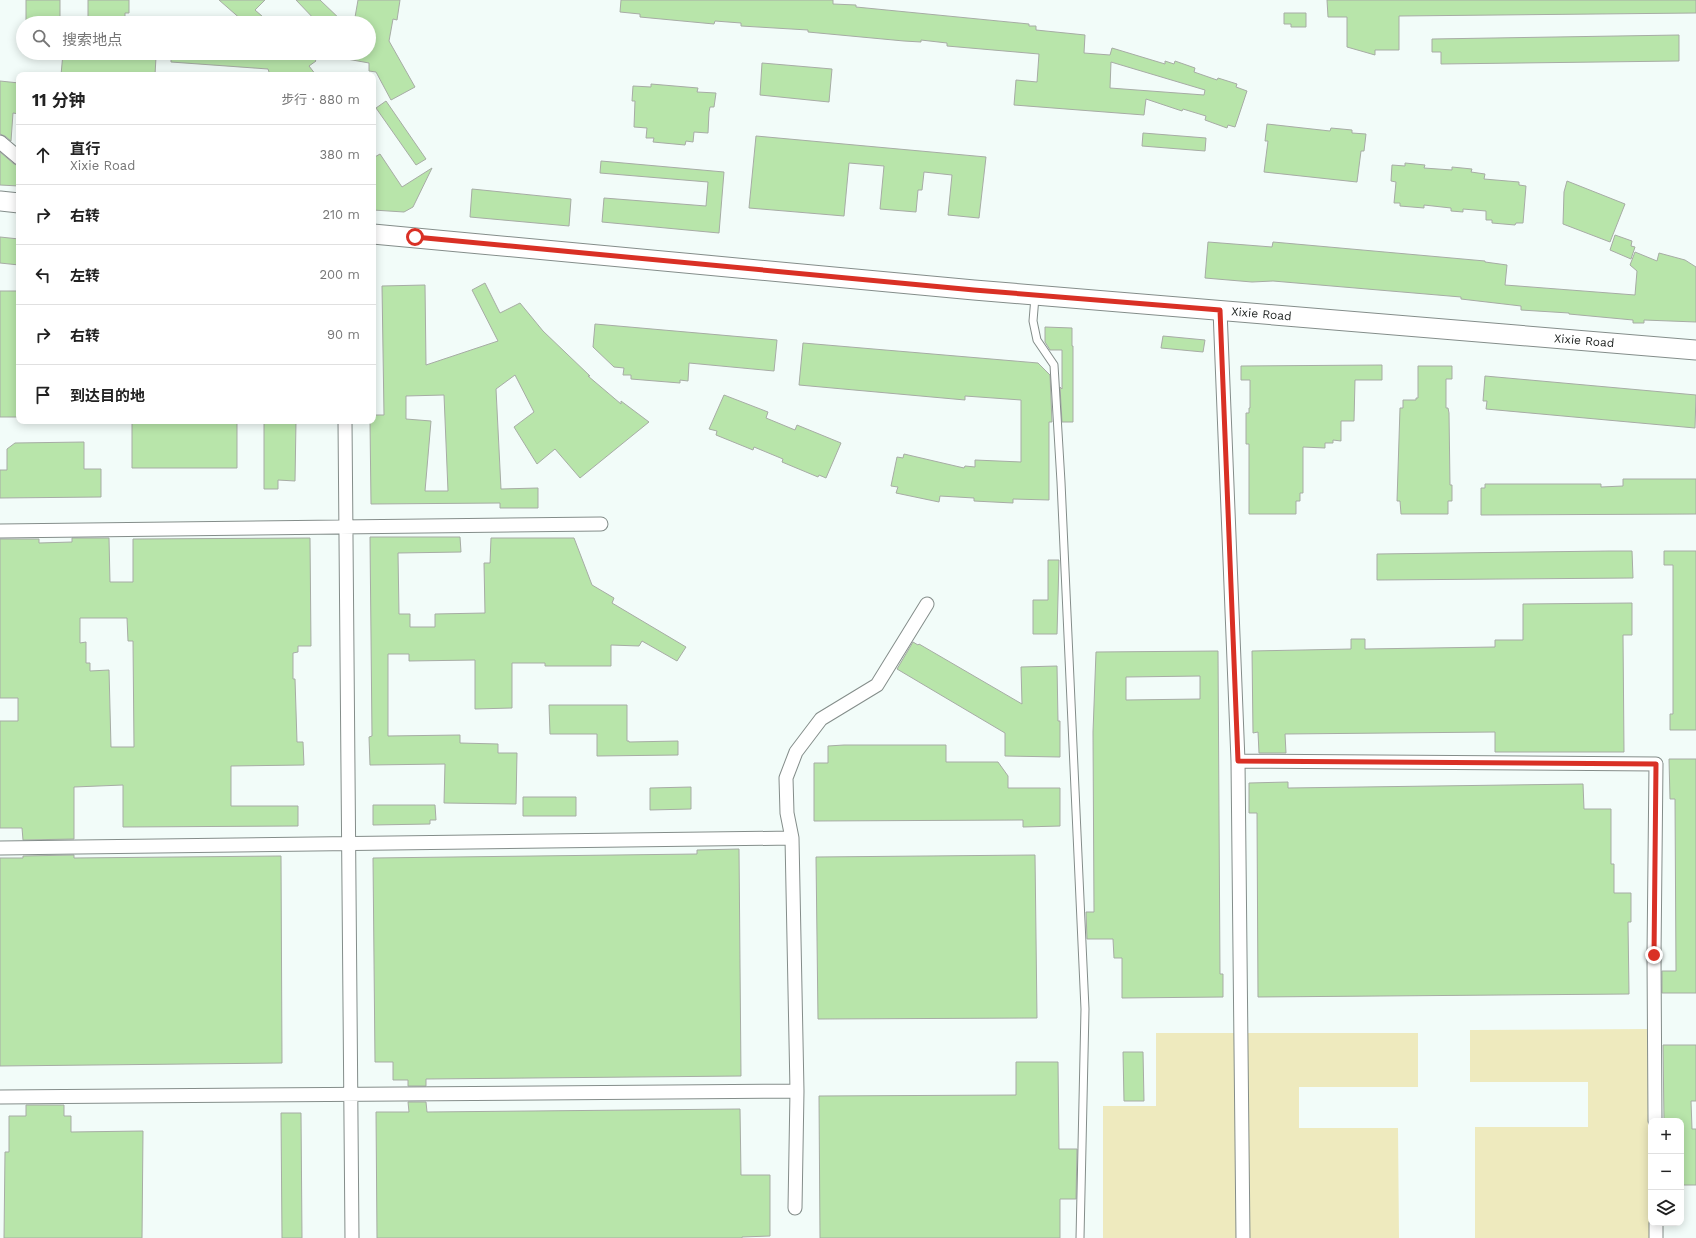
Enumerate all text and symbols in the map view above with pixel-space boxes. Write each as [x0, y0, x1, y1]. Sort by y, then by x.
search box [16, 16, 376, 60]
icon: search [30, 27, 52, 49]
text: 搜索地点 [62, 31, 122, 49]
text: 11 分钟 [32, 90, 86, 110]
text: 步行 · 880 m [281, 92, 360, 107]
text: 直行 [70, 140, 100, 158]
icon: ahead [32, 144, 54, 166]
text: 380 m [320, 147, 360, 162]
text: Xixie Road [70, 158, 135, 173]
icon: right [32, 204, 54, 226]
text: 右转 [70, 207, 100, 225]
text: 210 m [322, 207, 360, 222]
route start [406, 228, 424, 246]
icon: left [32, 264, 54, 286]
text: 左转 [70, 267, 100, 285]
text: 200 m [319, 267, 360, 282]
street label: Xixie Road [1231, 304, 1292, 323]
icon: right [32, 324, 54, 346]
text: 右转 [70, 327, 100, 345]
text: 90 m [327, 327, 360, 342]
street label: Xixie Road [1554, 331, 1615, 350]
icon: arrive [32, 384, 54, 406]
text: 到达目的地 [70, 387, 145, 405]
route end [1645, 946, 1663, 964]
map controls [1648, 1118, 1684, 1226]
button: + [1648, 1118, 1684, 1154]
button: − [1648, 1154, 1684, 1190]
button: layers [1648, 1190, 1684, 1226]

